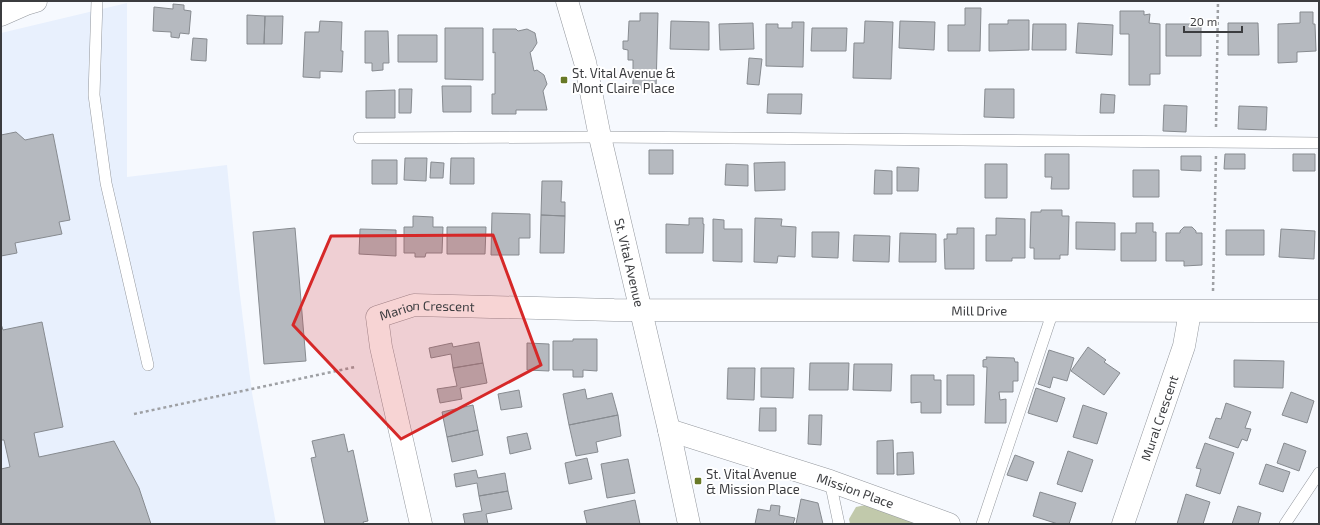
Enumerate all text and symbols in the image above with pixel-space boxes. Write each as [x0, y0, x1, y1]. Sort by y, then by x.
scale bar [1184, 8, 1242, 34]
text: 20 m [1190, 14, 1217, 28]
place label: St. Vital Avenue & Mont Claire Place [572, 65, 676, 96]
marker: St. Vital Avenue & Mont Claire Place [559, 75, 569, 85]
street label: St. Vital Avenue [611, 216, 648, 308]
street label: Marion Crescent [377, 297, 475, 324]
street label: Mill Drive [951, 302, 1007, 319]
street label: Mural Crescent [1137, 373, 1181, 463]
place label: St. Vital Avenue & Mission Place [706, 466, 800, 497]
street label: Mission Place [815, 469, 896, 511]
marker: St. Vital Avenue & Mission Place [693, 476, 703, 486]

